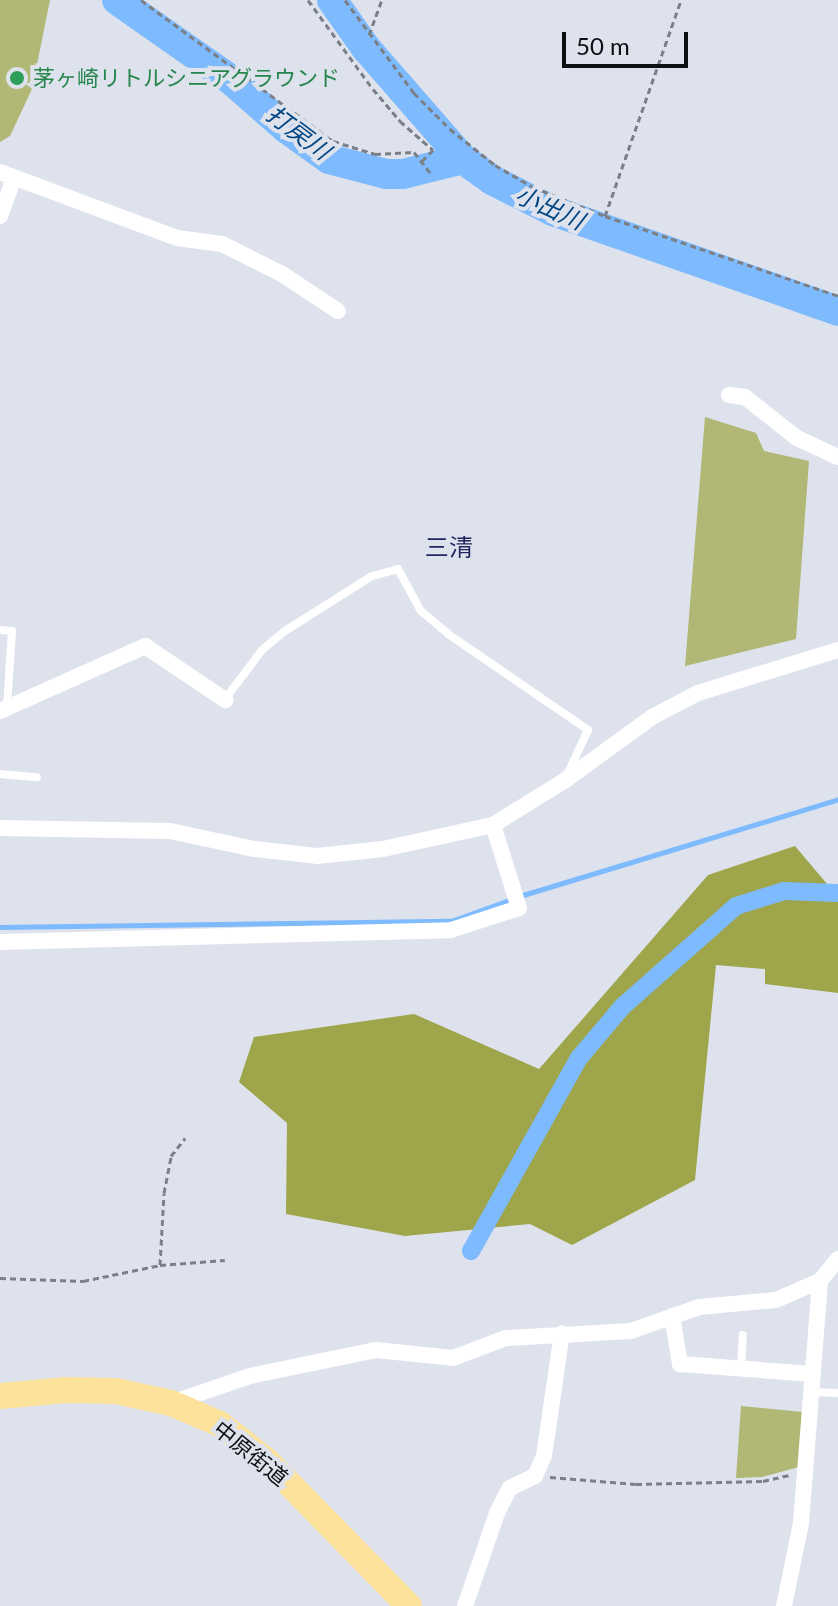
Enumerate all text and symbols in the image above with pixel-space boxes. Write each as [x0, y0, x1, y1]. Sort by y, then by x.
scale bar [566, 16, 692, 66]
text: 50 m [576, 31, 630, 60]
place label: 茅ヶ崎リトルシニアグラウンド [33, 65, 341, 91]
marker: 茅ヶ崎リトルシニアグラウンド [8, 69, 26, 87]
water label: 打戻川 [262, 99, 336, 165]
water label: 小出川 [511, 179, 589, 235]
district label: 三清 [425, 533, 473, 561]
street label: 中原街道 [208, 1415, 294, 1491]

